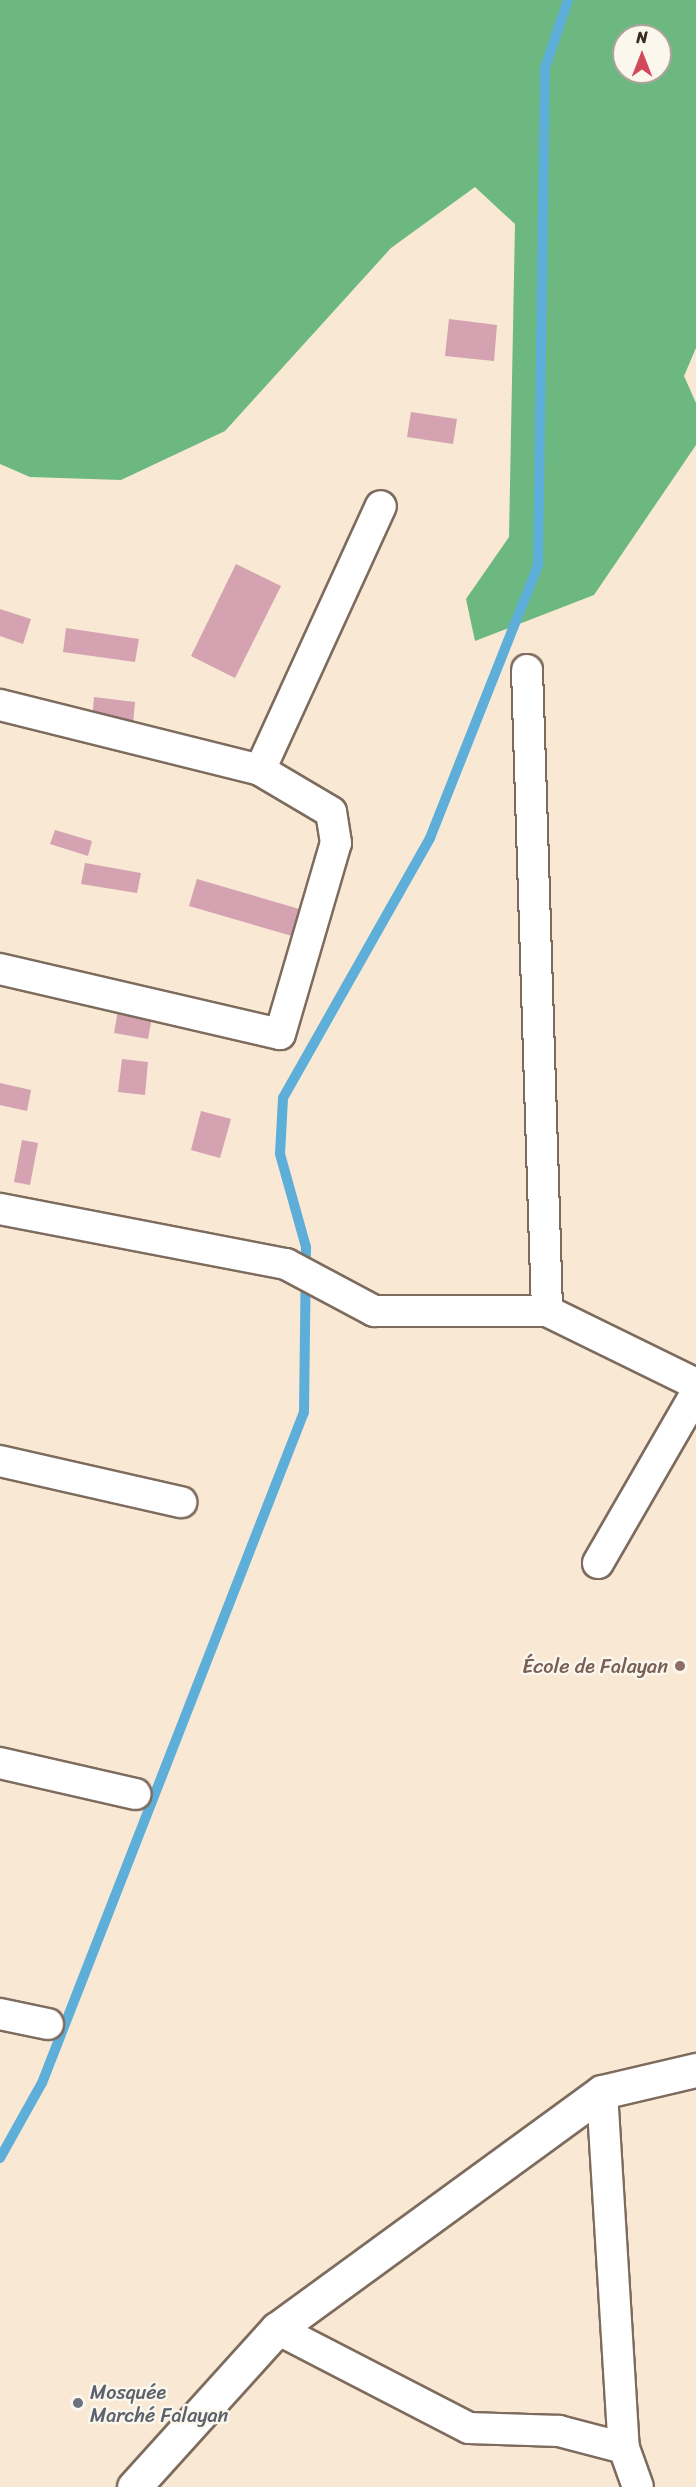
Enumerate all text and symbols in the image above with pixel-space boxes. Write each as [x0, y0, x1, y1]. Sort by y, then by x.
text: N [636, 23, 648, 52]
north arrow [612, 24, 672, 84]
place label: École de Falayan [522, 1654, 668, 1678]
marker: École de Falayan [673, 1659, 687, 1673]
place label: Mosquée Marché Falayan [90, 2380, 228, 2427]
marker: Mosquée Marché Falayan [71, 2396, 85, 2410]

